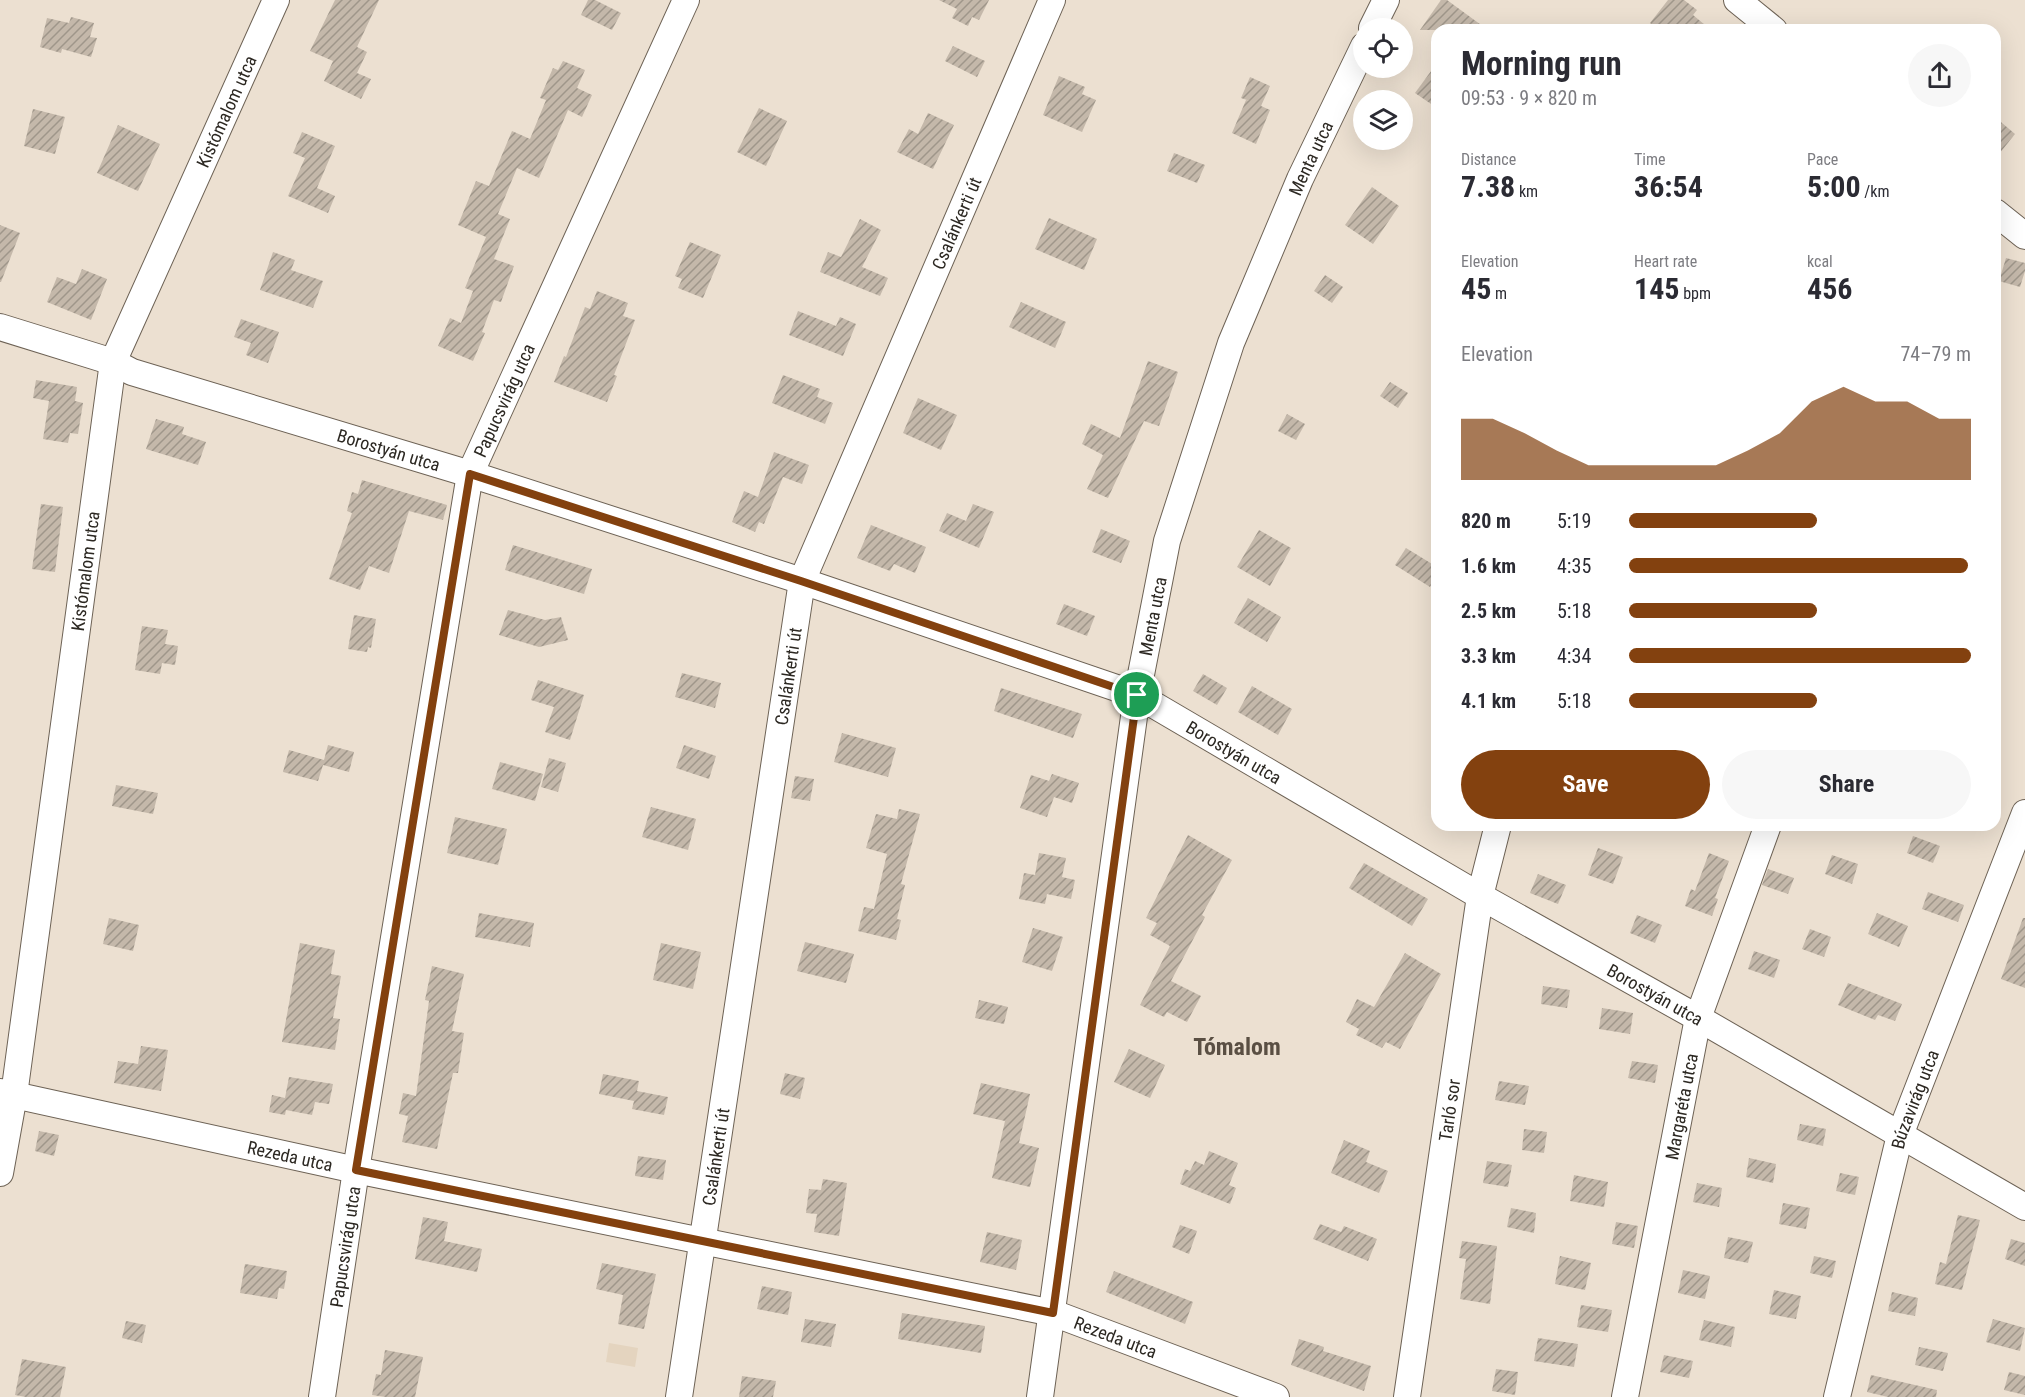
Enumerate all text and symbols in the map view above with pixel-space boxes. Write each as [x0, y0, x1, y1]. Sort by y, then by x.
map controls [1353, 18, 1413, 150]
button: locate [1353, 18, 1413, 78]
text: Morning run [1461, 44, 1622, 83]
button: share [1908, 44, 1971, 107]
street label: Kistómalom utca [192, 52, 260, 170]
text: 09:53 · 9 × 820 m [1461, 86, 1597, 110]
button: layers [1353, 90, 1413, 150]
street label: Menta utca [1284, 117, 1337, 198]
text: Distance [1461, 150, 1516, 169]
text: Time [1634, 150, 1666, 169]
text: Pace [1807, 150, 1838, 169]
text: 7.38 [1461, 169, 1515, 204]
text: 36:54 [1634, 169, 1703, 204]
text: 5:00 [1807, 169, 1861, 204]
street label: Csalánkerti út [927, 174, 985, 272]
text: km [1515, 182, 1538, 201]
text: /km [1861, 182, 1890, 201]
text: Elevation [1461, 252, 1519, 271]
text: Heart rate [1634, 252, 1697, 271]
text: kcal [1807, 252, 1833, 271]
text: 45 [1461, 271, 1491, 306]
text: 145 [1634, 271, 1679, 306]
text: 456 [1807, 271, 1852, 306]
text: m [1491, 284, 1507, 303]
text: bpm [1679, 284, 1711, 303]
street label: Papucsvirág utca [469, 340, 539, 460]
text: Elevation [1461, 342, 1533, 366]
text: 74–79 m [1900, 342, 1971, 366]
street label: Borostyán utca [335, 424, 443, 475]
text: 820 m [1461, 509, 1511, 533]
text: 5:19 [1557, 509, 1591, 533]
street label: Kistómalom utca [66, 510, 103, 632]
text: 1.6 km [1461, 554, 1516, 578]
text: 4:35 [1557, 554, 1591, 578]
street label: Menta utca [1134, 575, 1170, 657]
text: 2.5 km [1461, 599, 1516, 623]
text: 5:18 [1557, 599, 1591, 623]
street label: Csalánkerti út [770, 626, 805, 726]
text: 3.3 km [1461, 644, 1516, 668]
text: 4:34 [1557, 644, 1591, 668]
pin [1111, 669, 1162, 720]
icon: arrive [1120, 678, 1153, 711]
text: 4.1 km [1461, 689, 1516, 713]
text: 5:18 [1557, 689, 1591, 713]
street label: Borostyán utca [1183, 716, 1285, 788]
button: Save [1461, 750, 1710, 819]
button: Share [1722, 750, 1971, 819]
street label: Borostyán utca [1604, 959, 1707, 1029]
district label: Tómalom [1193, 1033, 1281, 1061]
street label: Búzavirág utca [1887, 1047, 1943, 1151]
street label: Margaréta utca [1660, 1051, 1702, 1161]
street label: Tarló sor [1434, 1077, 1464, 1143]
street label: Csalánkerti út [697, 1106, 733, 1207]
street label: Rezeda utca [245, 1136, 335, 1175]
street label: Papucsvirág utca [325, 1185, 364, 1309]
street label: Rezeda utca [1071, 1311, 1160, 1362]

